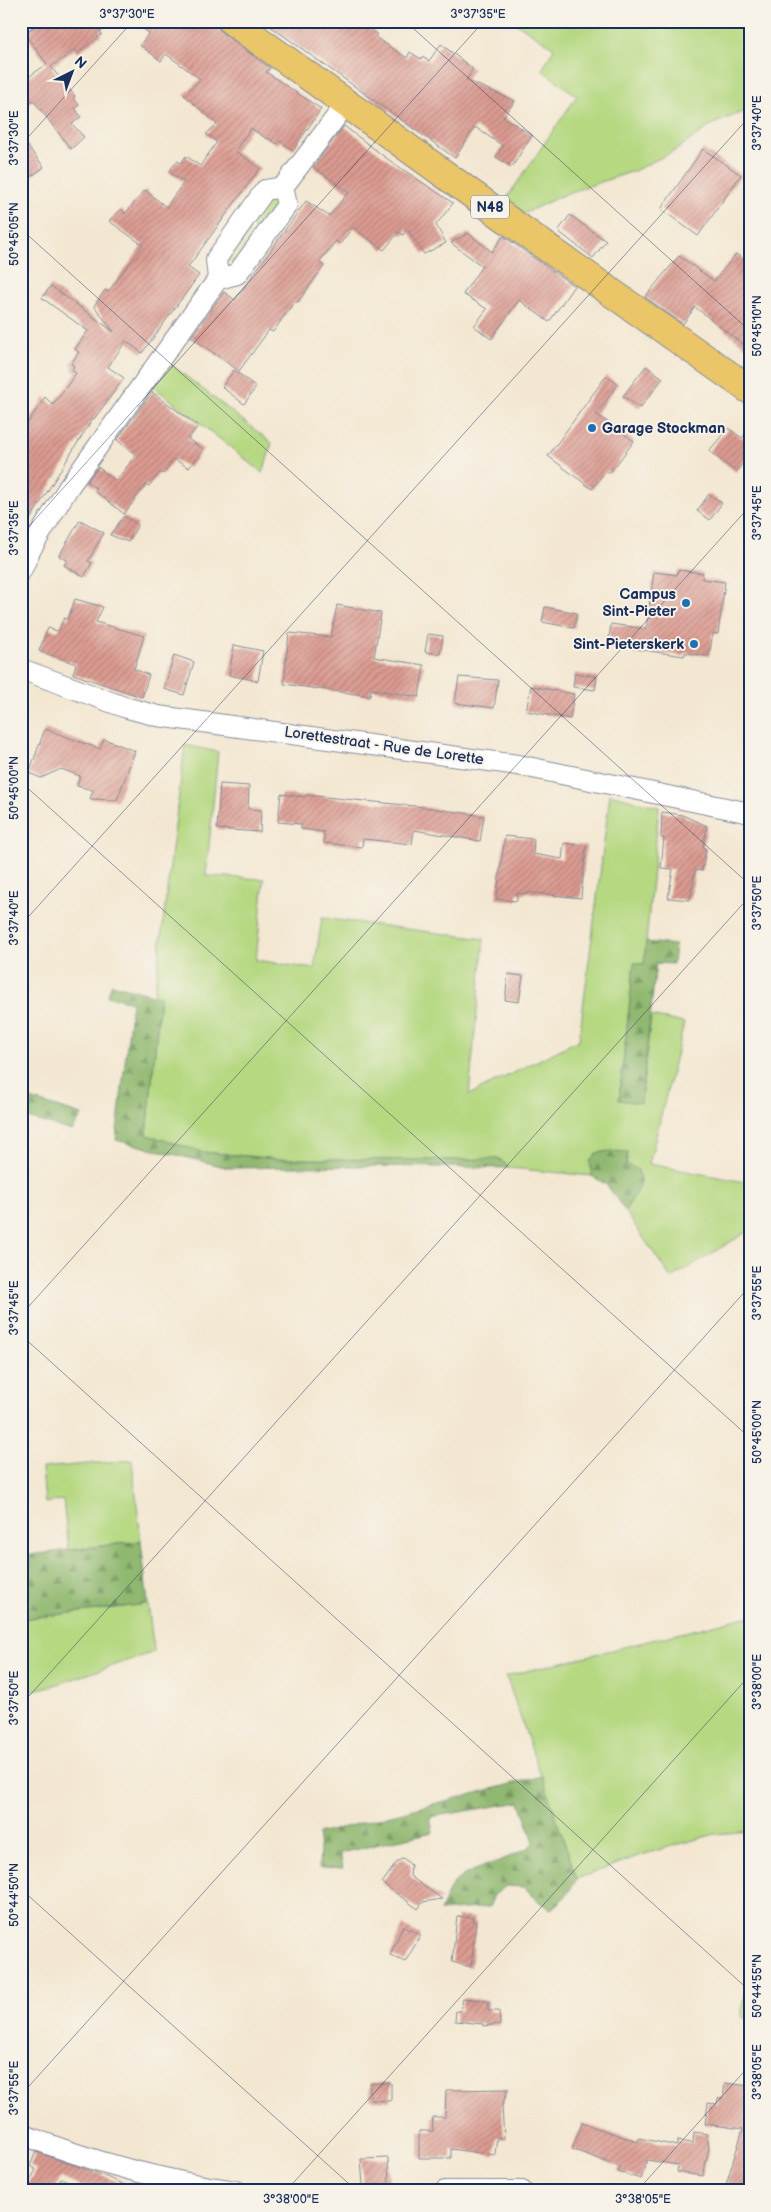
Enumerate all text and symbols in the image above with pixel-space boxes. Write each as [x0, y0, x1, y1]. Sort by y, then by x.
text: 3°37'30"E [99, 7, 155, 22]
text: 3°37'35"E [450, 7, 506, 22]
north arrow [48, 48, 98, 98]
text: N [71, 53, 90, 73]
text: 3°37'40"E [750, 95, 765, 151]
text: 3°37'30"E [7, 110, 22, 166]
road number: N48 [471, 196, 509, 218]
text: 50°45'05"N [7, 202, 22, 266]
text: 50°45'10"N [750, 295, 765, 357]
place label: Garage Stockman [602, 419, 725, 438]
marker: Garage Stockman [586, 422, 598, 434]
text: 3°37'45"E [750, 485, 765, 541]
text: 3°37'35"E [7, 500, 22, 556]
place label: Campus Sint-Pieter [603, 585, 677, 621]
marker: Campus Sint-Pieter [680, 597, 692, 609]
place label: Sint-Pieterskerk [573, 635, 684, 654]
marker: Sint-Pieterskerk [688, 638, 700, 650]
street label: Lorettestraat - Rue de Lorette [283, 723, 485, 769]
text: 50°45'00"N [7, 756, 22, 820]
text: 3°37'50"E [750, 875, 765, 930]
text: 3°37'40"E [7, 890, 22, 946]
text: 3°37'55"E [750, 1266, 765, 1320]
text: 3°37'45"E [7, 1280, 22, 1336]
text: 50°45'00"N [750, 1400, 765, 1464]
text: 3°38'00"E [750, 1654, 765, 1710]
text: 3°37'50"E [7, 1670, 22, 1725]
text: 50°44'50"N [7, 1863, 22, 1927]
text: 50°44'55"N [750, 1954, 765, 2018]
text: 3°38'05"E [750, 2044, 765, 2100]
text: 3°37'55"E [7, 2061, 22, 2115]
text: 3°38'00"E [263, 2192, 319, 2207]
text: 3°38'05"E [615, 2192, 671, 2207]

